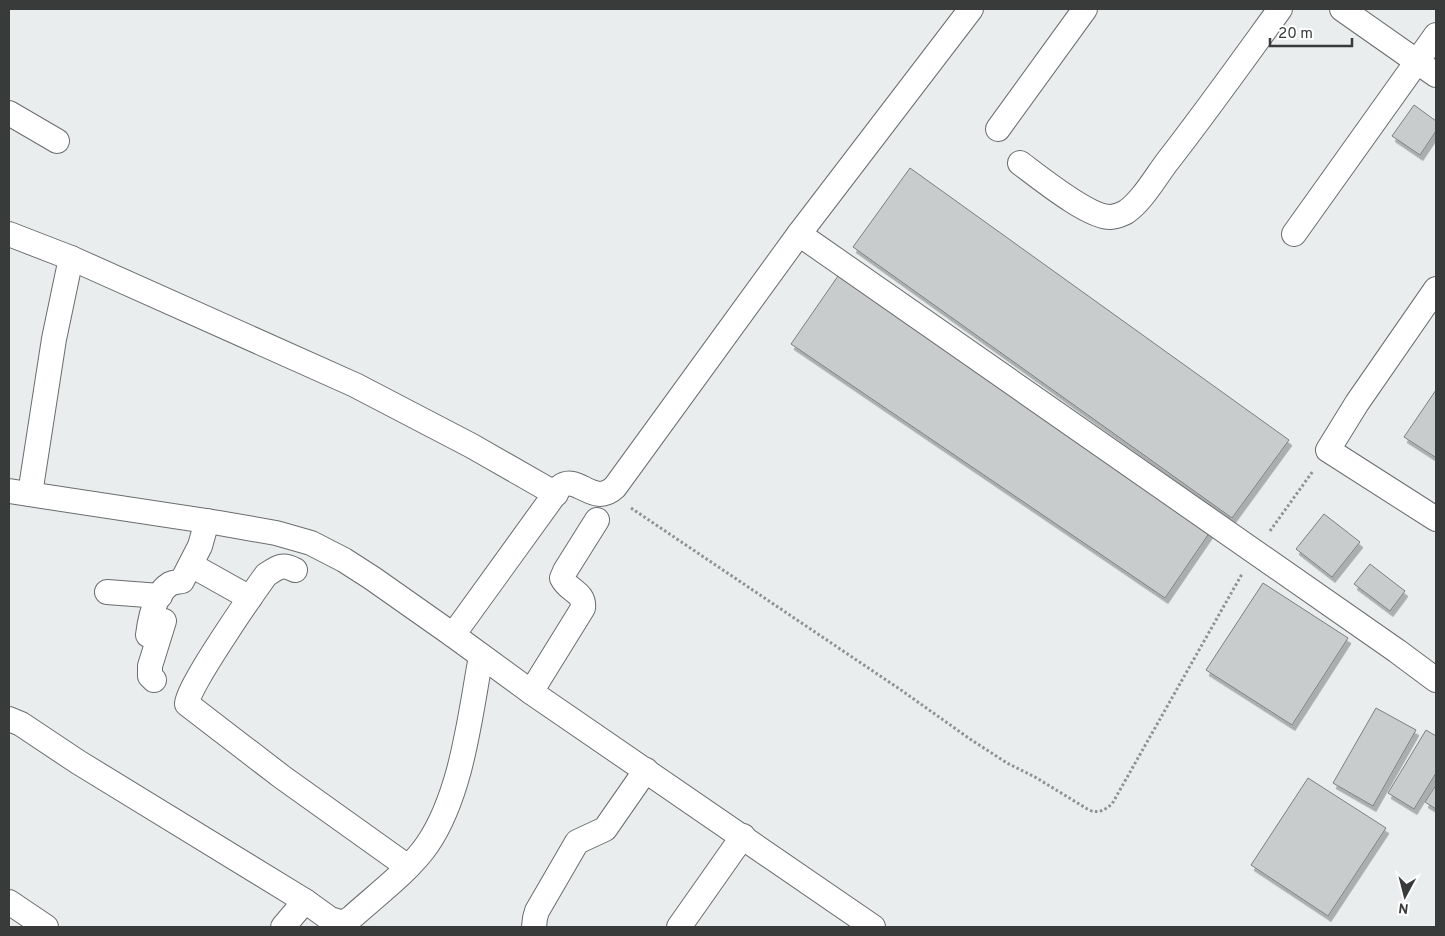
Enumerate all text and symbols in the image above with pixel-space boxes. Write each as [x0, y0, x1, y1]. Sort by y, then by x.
scale bar [1270, 15, 1352, 47]
text: 20 m [1278, 25, 1313, 44]
north arrow [1380, 871, 1430, 921]
text: N [1398, 898, 1410, 916]

